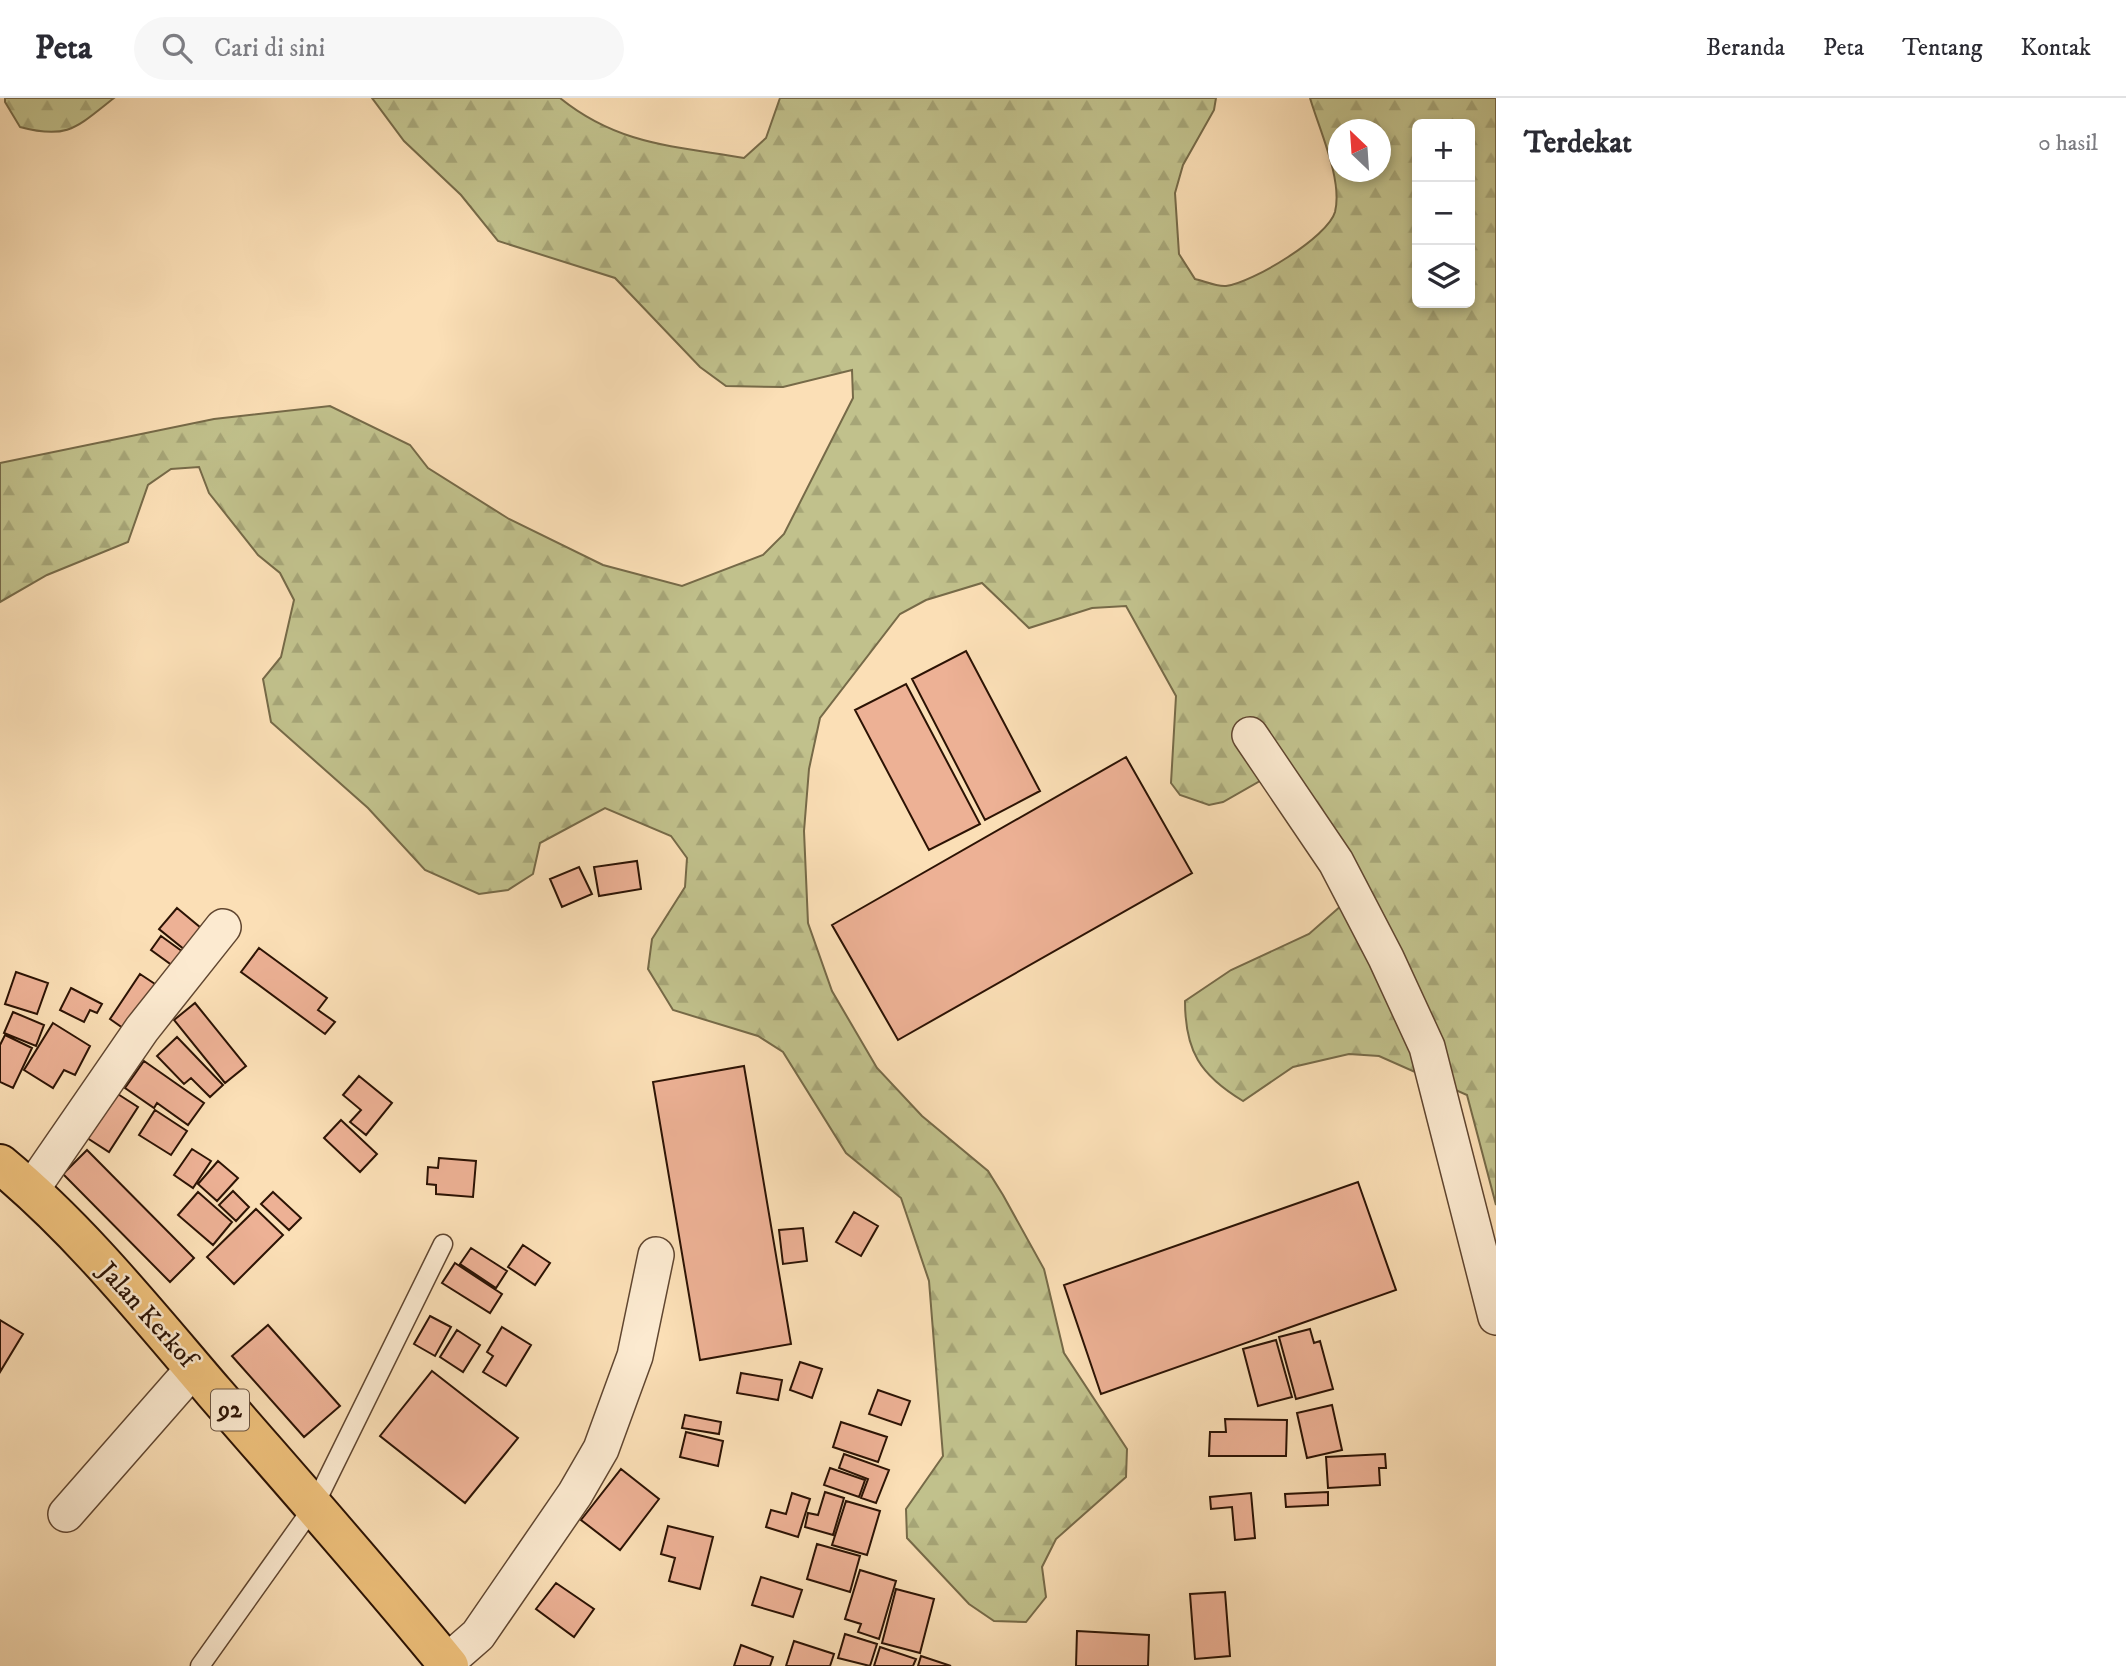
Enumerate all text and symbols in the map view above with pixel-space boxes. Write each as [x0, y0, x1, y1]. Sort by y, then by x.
search box [134, 17, 624, 80]
text: Peta [35, 28, 92, 69]
icon: search [158, 29, 196, 67]
text: Cari di sini [214, 32, 325, 65]
text: Beranda [1706, 33, 1785, 63]
text: Peta [1823, 33, 1864, 63]
text: Tentang [1902, 33, 1983, 63]
text: Kontak [2021, 33, 2091, 63]
north arrow [1328, 119, 1391, 182]
map controls [1412, 119, 1475, 308]
button: + [1412, 119, 1475, 182]
text: Terdekat [1524, 125, 1632, 162]
text: 0 hasil [2038, 129, 2098, 158]
button: − [1412, 182, 1475, 245]
button: layers [1412, 245, 1475, 308]
street label: Jalan Kerkof [90, 1254, 205, 1377]
road number: 92 [211, 1390, 249, 1430]

